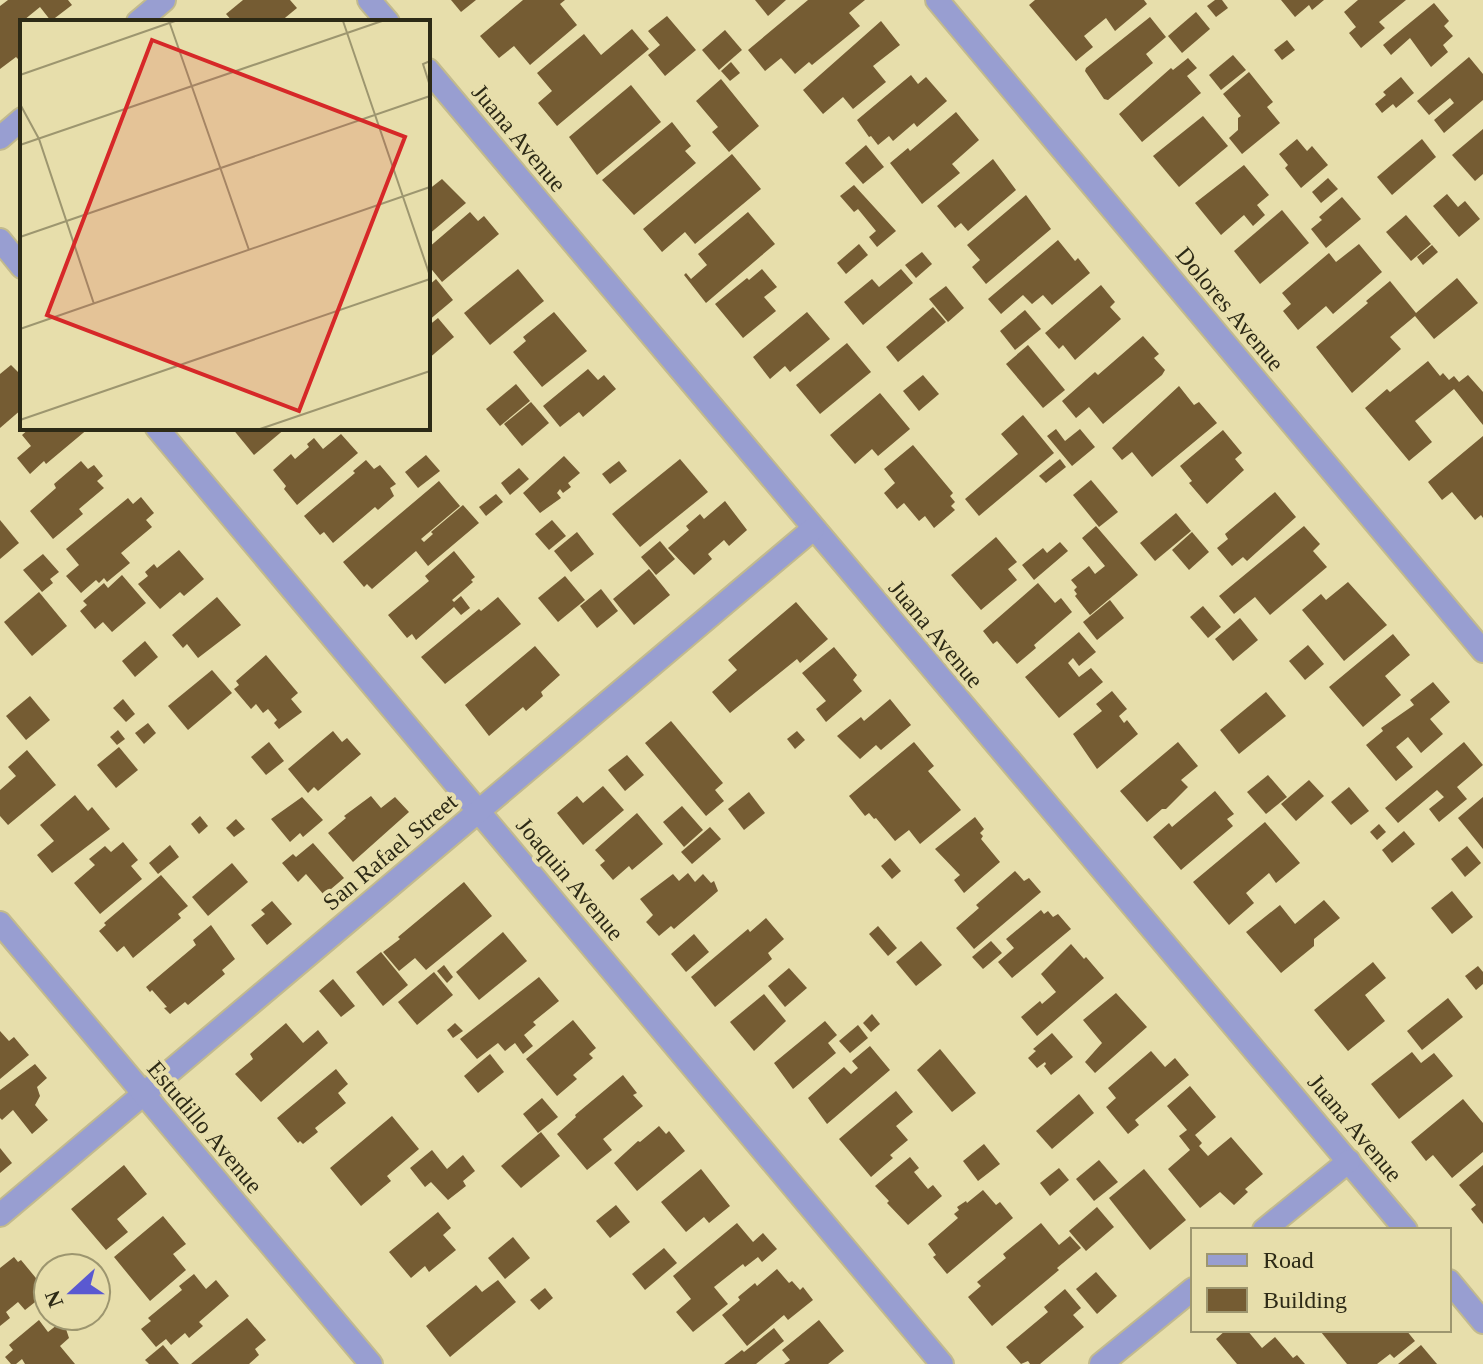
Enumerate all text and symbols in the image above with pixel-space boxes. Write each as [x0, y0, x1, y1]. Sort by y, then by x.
inset map [20, 20, 430, 430]
street label: Juana Avenue [467, 79, 571, 197]
street label: Dolores Avenue [1171, 242, 1289, 376]
street label: Juana Avenue [884, 575, 988, 693]
street label: San Rafael Street [318, 788, 462, 916]
street label: Joaquin Avenue [511, 812, 629, 946]
street label: Estudillo Avenue [142, 1056, 268, 1198]
street label: Juana Avenue [1303, 1069, 1407, 1187]
legend [1191, 1228, 1451, 1332]
text: Road [1263, 1247, 1314, 1273]
north arrow [32, 1252, 112, 1332]
text: N [39, 1287, 68, 1311]
text: Building [1263, 1287, 1347, 1313]

